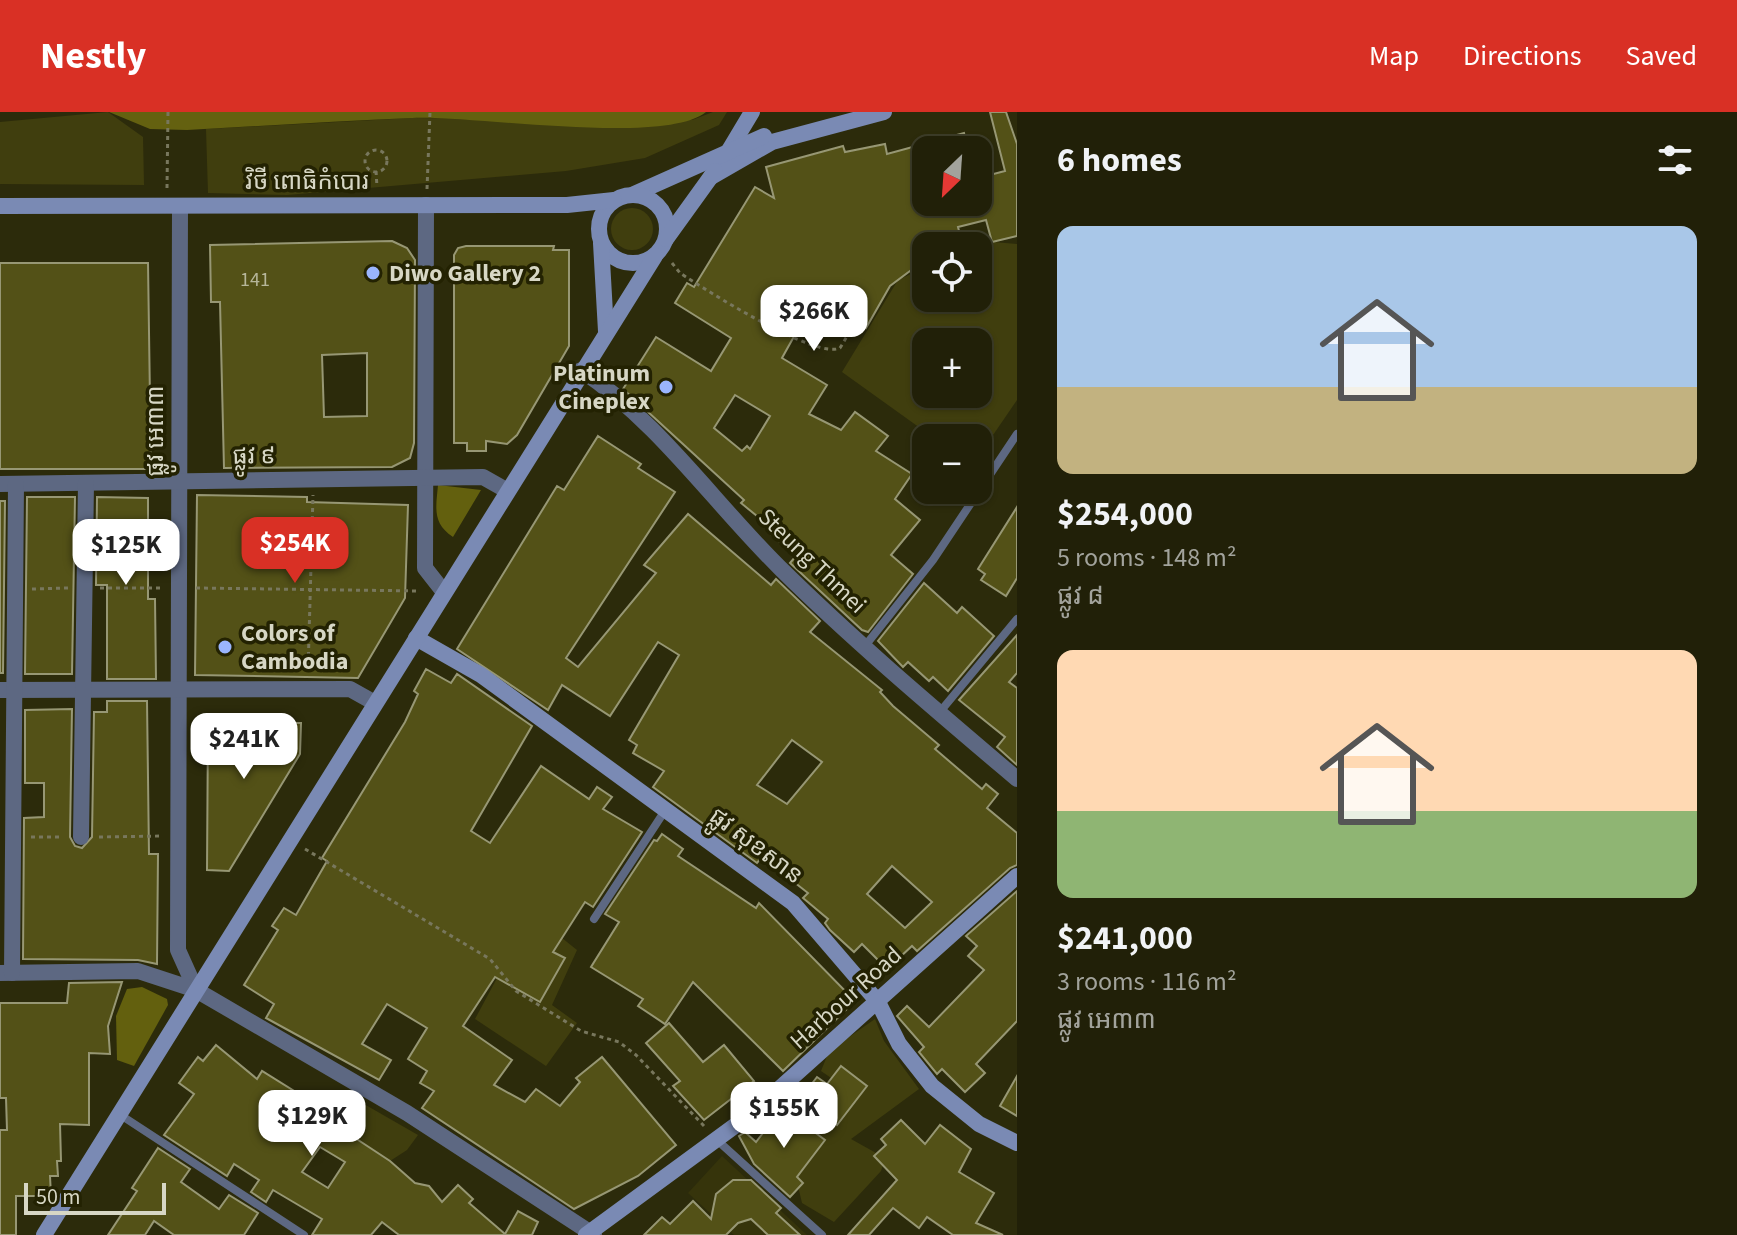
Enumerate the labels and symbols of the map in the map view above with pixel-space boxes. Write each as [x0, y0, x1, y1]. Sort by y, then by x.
north arrow [912, 136, 992, 216]
street label: វិថី ពោធិកំបោរ [245, 164, 369, 199]
place label: Diwo Gallery 2 [389, 256, 541, 291]
marker: Diwo Gallery 2 [364, 264, 382, 282]
house number: 141 [240, 266, 270, 294]
pin: $266K [758, 285, 870, 353]
place label: Platinum Cineplex [553, 356, 650, 419]
marker: Platinum Cineplex [657, 378, 675, 396]
street label: ផ្លូវ អេ៣៣ [138, 385, 177, 477]
street label: ផ្លូវ ៩ [232, 438, 276, 478]
street label: Steung Thmei [750, 500, 874, 622]
pin: $254K [239, 517, 351, 585]
pin: $125K [70, 519, 182, 587]
place label: Colors of Cambodia [241, 616, 348, 679]
marker: Colors of Cambodia [216, 638, 234, 656]
pin: $241K [188, 713, 300, 781]
street label: ផ្លូវ សុខសាន [699, 799, 810, 896]
street label: Harbour Road [782, 938, 910, 1058]
pin: $155K [728, 1082, 840, 1150]
pin: $129K [256, 1090, 368, 1158]
scale bar [24, 1179, 166, 1215]

